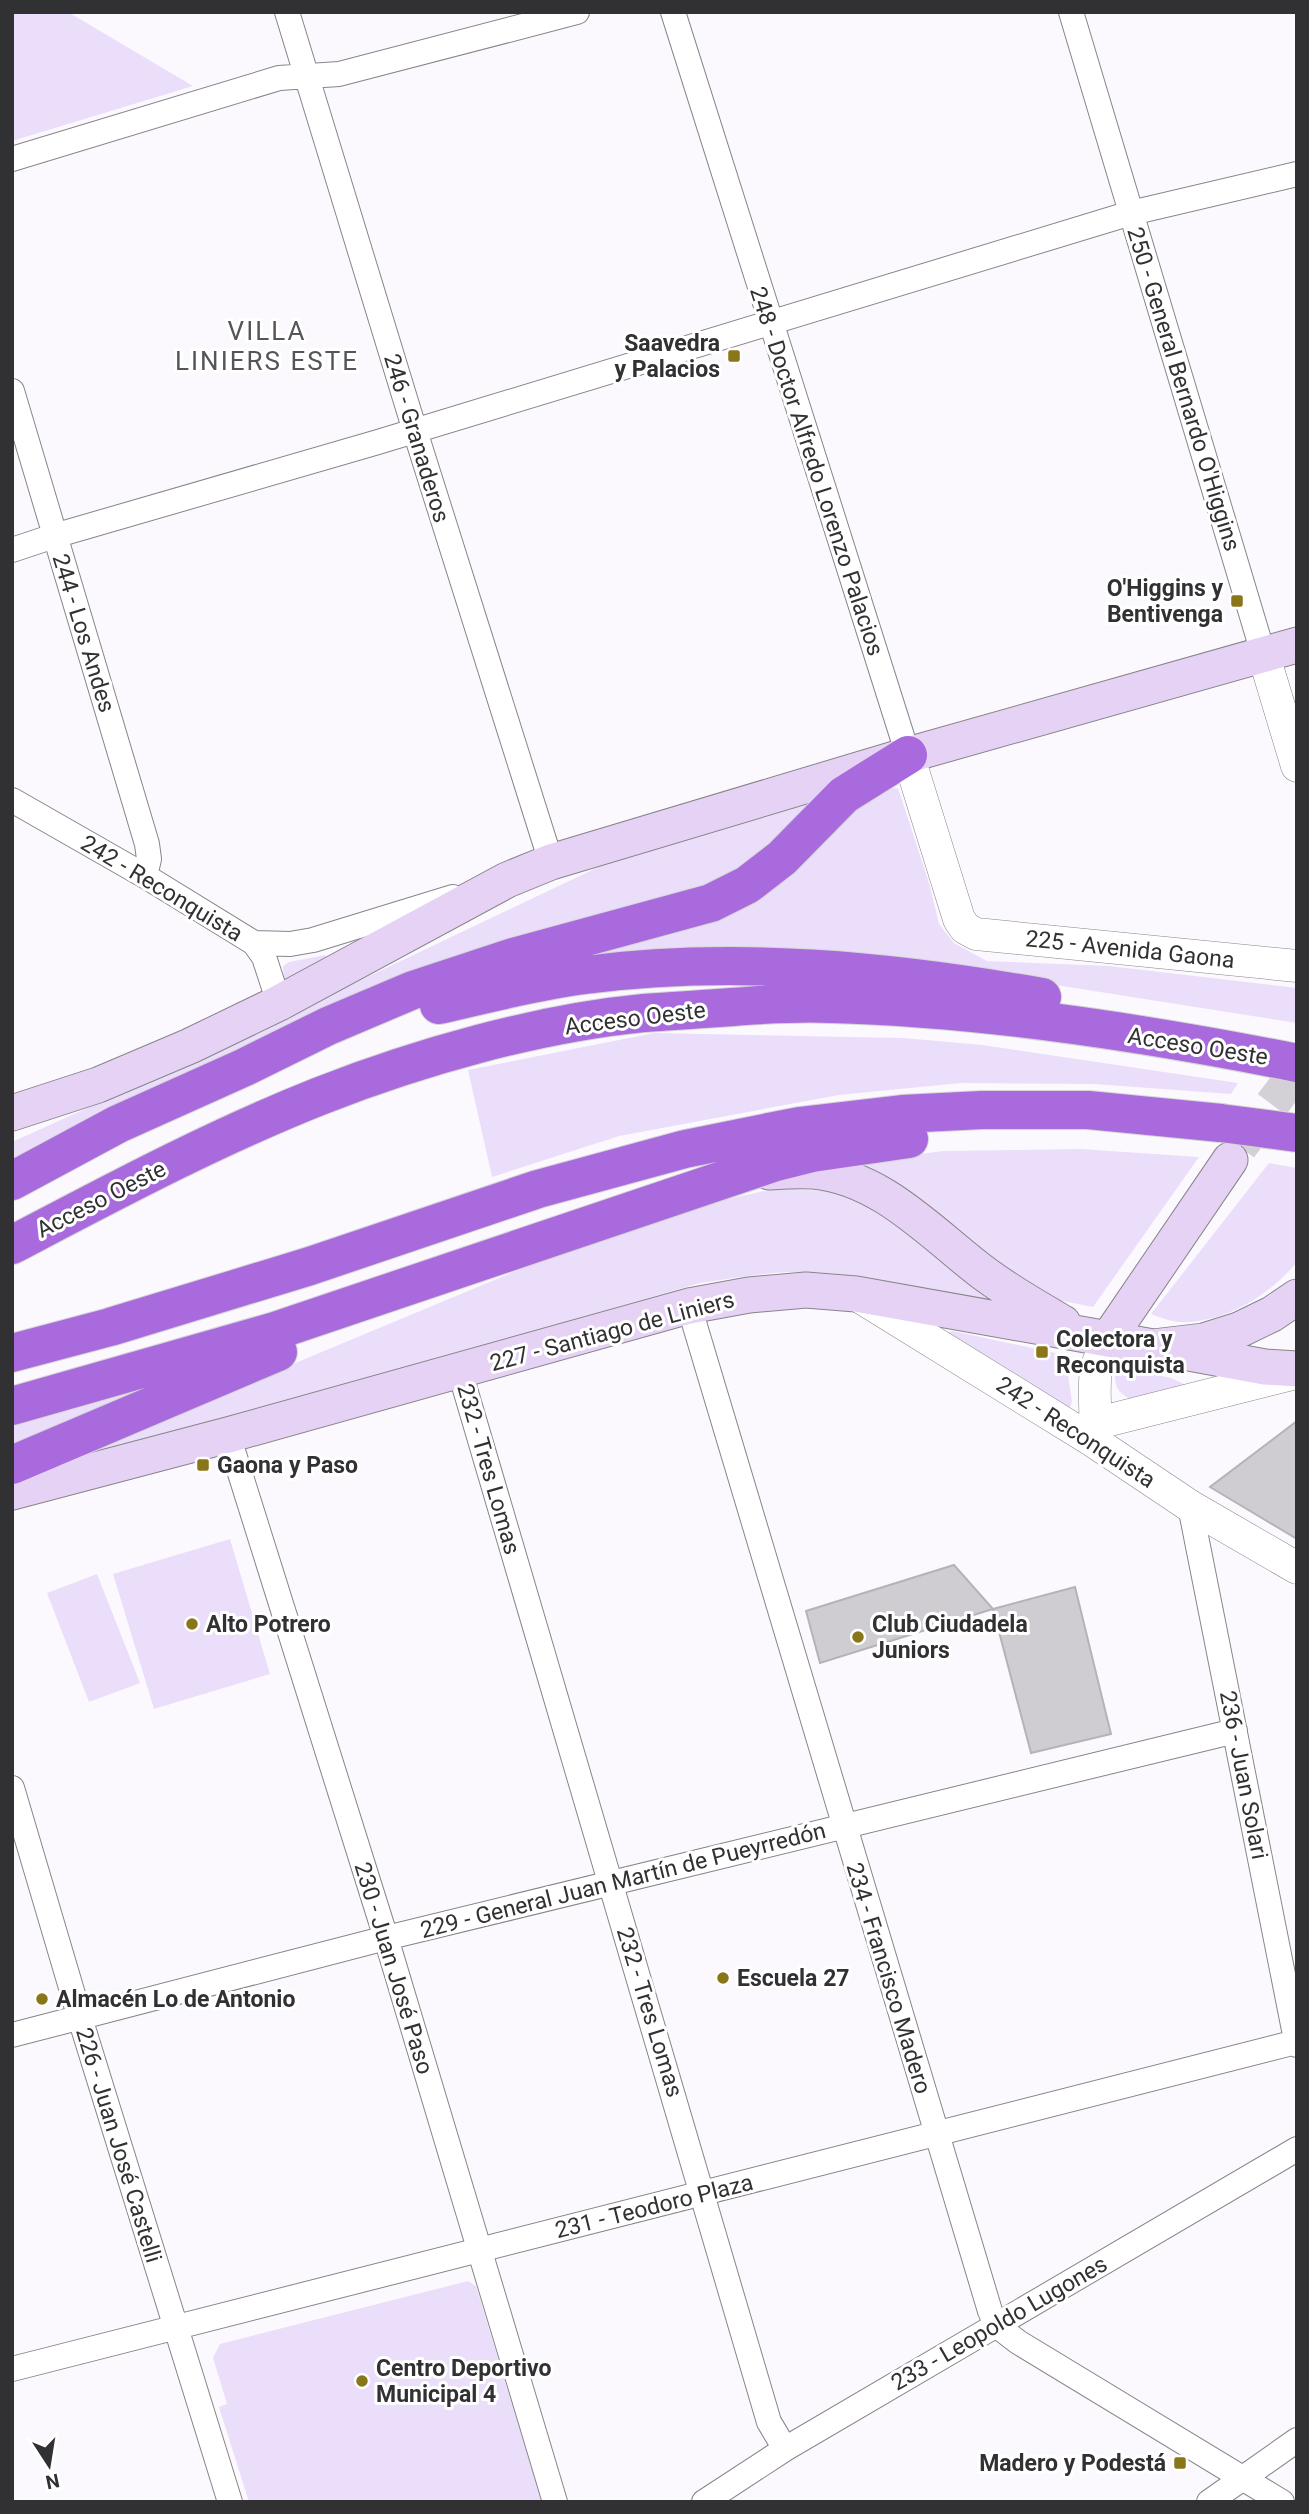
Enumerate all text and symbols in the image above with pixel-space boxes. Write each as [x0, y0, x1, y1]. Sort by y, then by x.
street label: 250 - General Bernardo O'Higgins [1121, 224, 1246, 554]
street label: 248 - Doctor Alfredo Lorenzo Palacios [744, 283, 889, 659]
district label: VILLA LINIERS ESTE [175, 316, 359, 376]
place label: Saavedra y Palacios [614, 330, 720, 383]
marker: Saavedra y Palacios [726, 348, 742, 364]
street label: 246 - Granaderos [378, 351, 455, 526]
street label: 244 - Los Andes [47, 551, 120, 716]
place label: O'Higgins y Bentivenga [1107, 575, 1223, 628]
marker: O'Higgins y Bentivenga [1229, 593, 1245, 609]
street label: 242 - Reconquista [76, 829, 248, 947]
street label: 225 - Avenida Gaona [1024, 925, 1236, 974]
street label: Acceso Oeste [563, 996, 707, 1041]
street label: Acceso Oeste [1126, 1022, 1270, 1071]
street label: Acceso Oeste [32, 1155, 170, 1244]
street label: 227 - Santiago de Liniers [487, 1286, 737, 1377]
place label: Colectora y Reconquista [1056, 1326, 1185, 1379]
marker: Colectora y Reconquista [1034, 1344, 1050, 1360]
street label: 242 - Reconquista [991, 1371, 1160, 1494]
street label: 232 - Tres Lomas [451, 1381, 526, 1558]
place label: Gaona y Paso [217, 1452, 358, 1479]
marker: Gaona y Paso [195, 1457, 211, 1473]
place label: Alto Potrero [206, 1611, 331, 1638]
place label: Club Ciudadela Juniors [872, 1611, 1028, 1664]
marker: Alto Potrero [184, 1616, 200, 1632]
marker: Club Ciudadela Juniors [850, 1629, 866, 1645]
street label: 236 - Juan Solari [1214, 1689, 1273, 1862]
street label: 229 - General Juan Martín de Pueyrredón [418, 1817, 829, 1944]
street label: 230 - Juan José Paso [348, 1859, 439, 2077]
street label: 234 - Francisco Madero [840, 1859, 937, 2097]
street label: 232 - Tres Lomas [611, 1924, 688, 2100]
place label: Escuela 27 [737, 1965, 850, 1992]
marker: Escuela 27 [715, 1970, 731, 1986]
place label: Almacén Lo de Antonio [56, 1986, 295, 2013]
marker: Almacén Lo de Antonio [34, 1991, 50, 2007]
street label: 226 - Juan José Castelli [70, 2024, 167, 2266]
street label: 231 - Teodoro Plaza [552, 2169, 756, 2244]
street label: 233 - Leopoldo Lugones [886, 2250, 1112, 2396]
place label: Centro Deportivo Municipal 4 [376, 2355, 552, 2408]
marker: Centro Deportivo Municipal 4 [354, 2373, 370, 2389]
north arrow [14, 2430, 84, 2500]
place label: Madero y Podestá [979, 2450, 1166, 2477]
marker: Madero y Podestá [1172, 2455, 1188, 2471]
text: N [43, 2468, 61, 2494]

